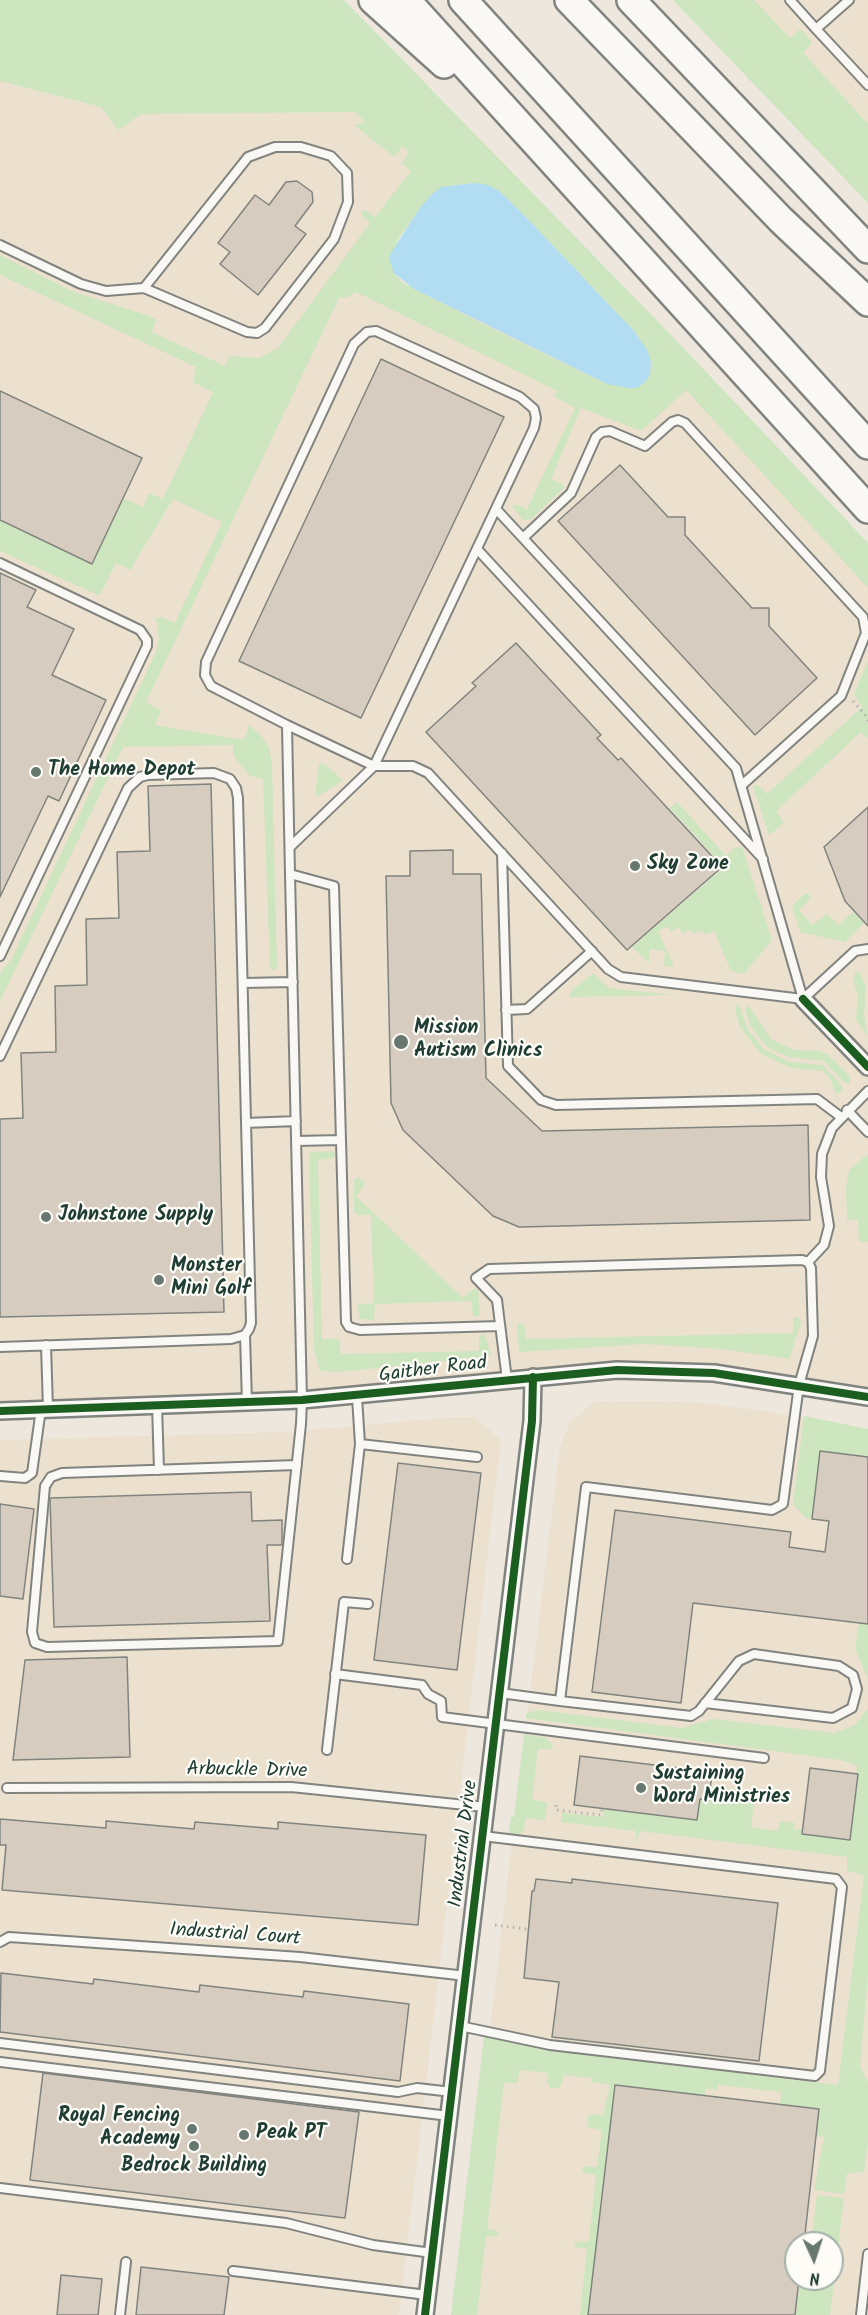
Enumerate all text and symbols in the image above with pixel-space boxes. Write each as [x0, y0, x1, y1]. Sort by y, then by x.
place label: The Home Depot [48, 760, 196, 784]
marker: The Home Depot [29, 765, 43, 779]
place label: Sky Zone [647, 854, 729, 878]
marker: Sky Zone [628, 859, 642, 873]
place label: Mission Autism Clinics [414, 1018, 542, 1065]
marker: Mission Autism Clinics [392, 1033, 410, 1051]
place label: Johnstone Supply [58, 1205, 213, 1229]
marker: Johnstone Supply [39, 1210, 53, 1224]
place label: Monster Mini Golf [171, 1256, 250, 1303]
marker: Monster Mini Golf [152, 1273, 166, 1287]
street label: Gaither Road [378, 1352, 488, 1390]
street label: Arbuckle Drive [186, 1759, 308, 1785]
place label: Sustaining Word Ministries [653, 1764, 790, 1811]
street label: Industrial Drive [445, 1779, 485, 1909]
marker: Sustaining Word Ministries [634, 1781, 648, 1795]
street label: Industrial Court [169, 1919, 301, 1953]
place label: Royal Fencing Academy [58, 2106, 180, 2153]
marker: Royal Fencing Academy [185, 2122, 199, 2136]
place label: Peak PT [256, 2123, 326, 2147]
marker: Peak PT [237, 2128, 251, 2142]
marker: Bedrock Building [187, 2139, 201, 2153]
place label: Bedrock Building [121, 2156, 267, 2180]
north arrow [784, 2231, 844, 2291]
text: N [809, 2265, 821, 2290]

